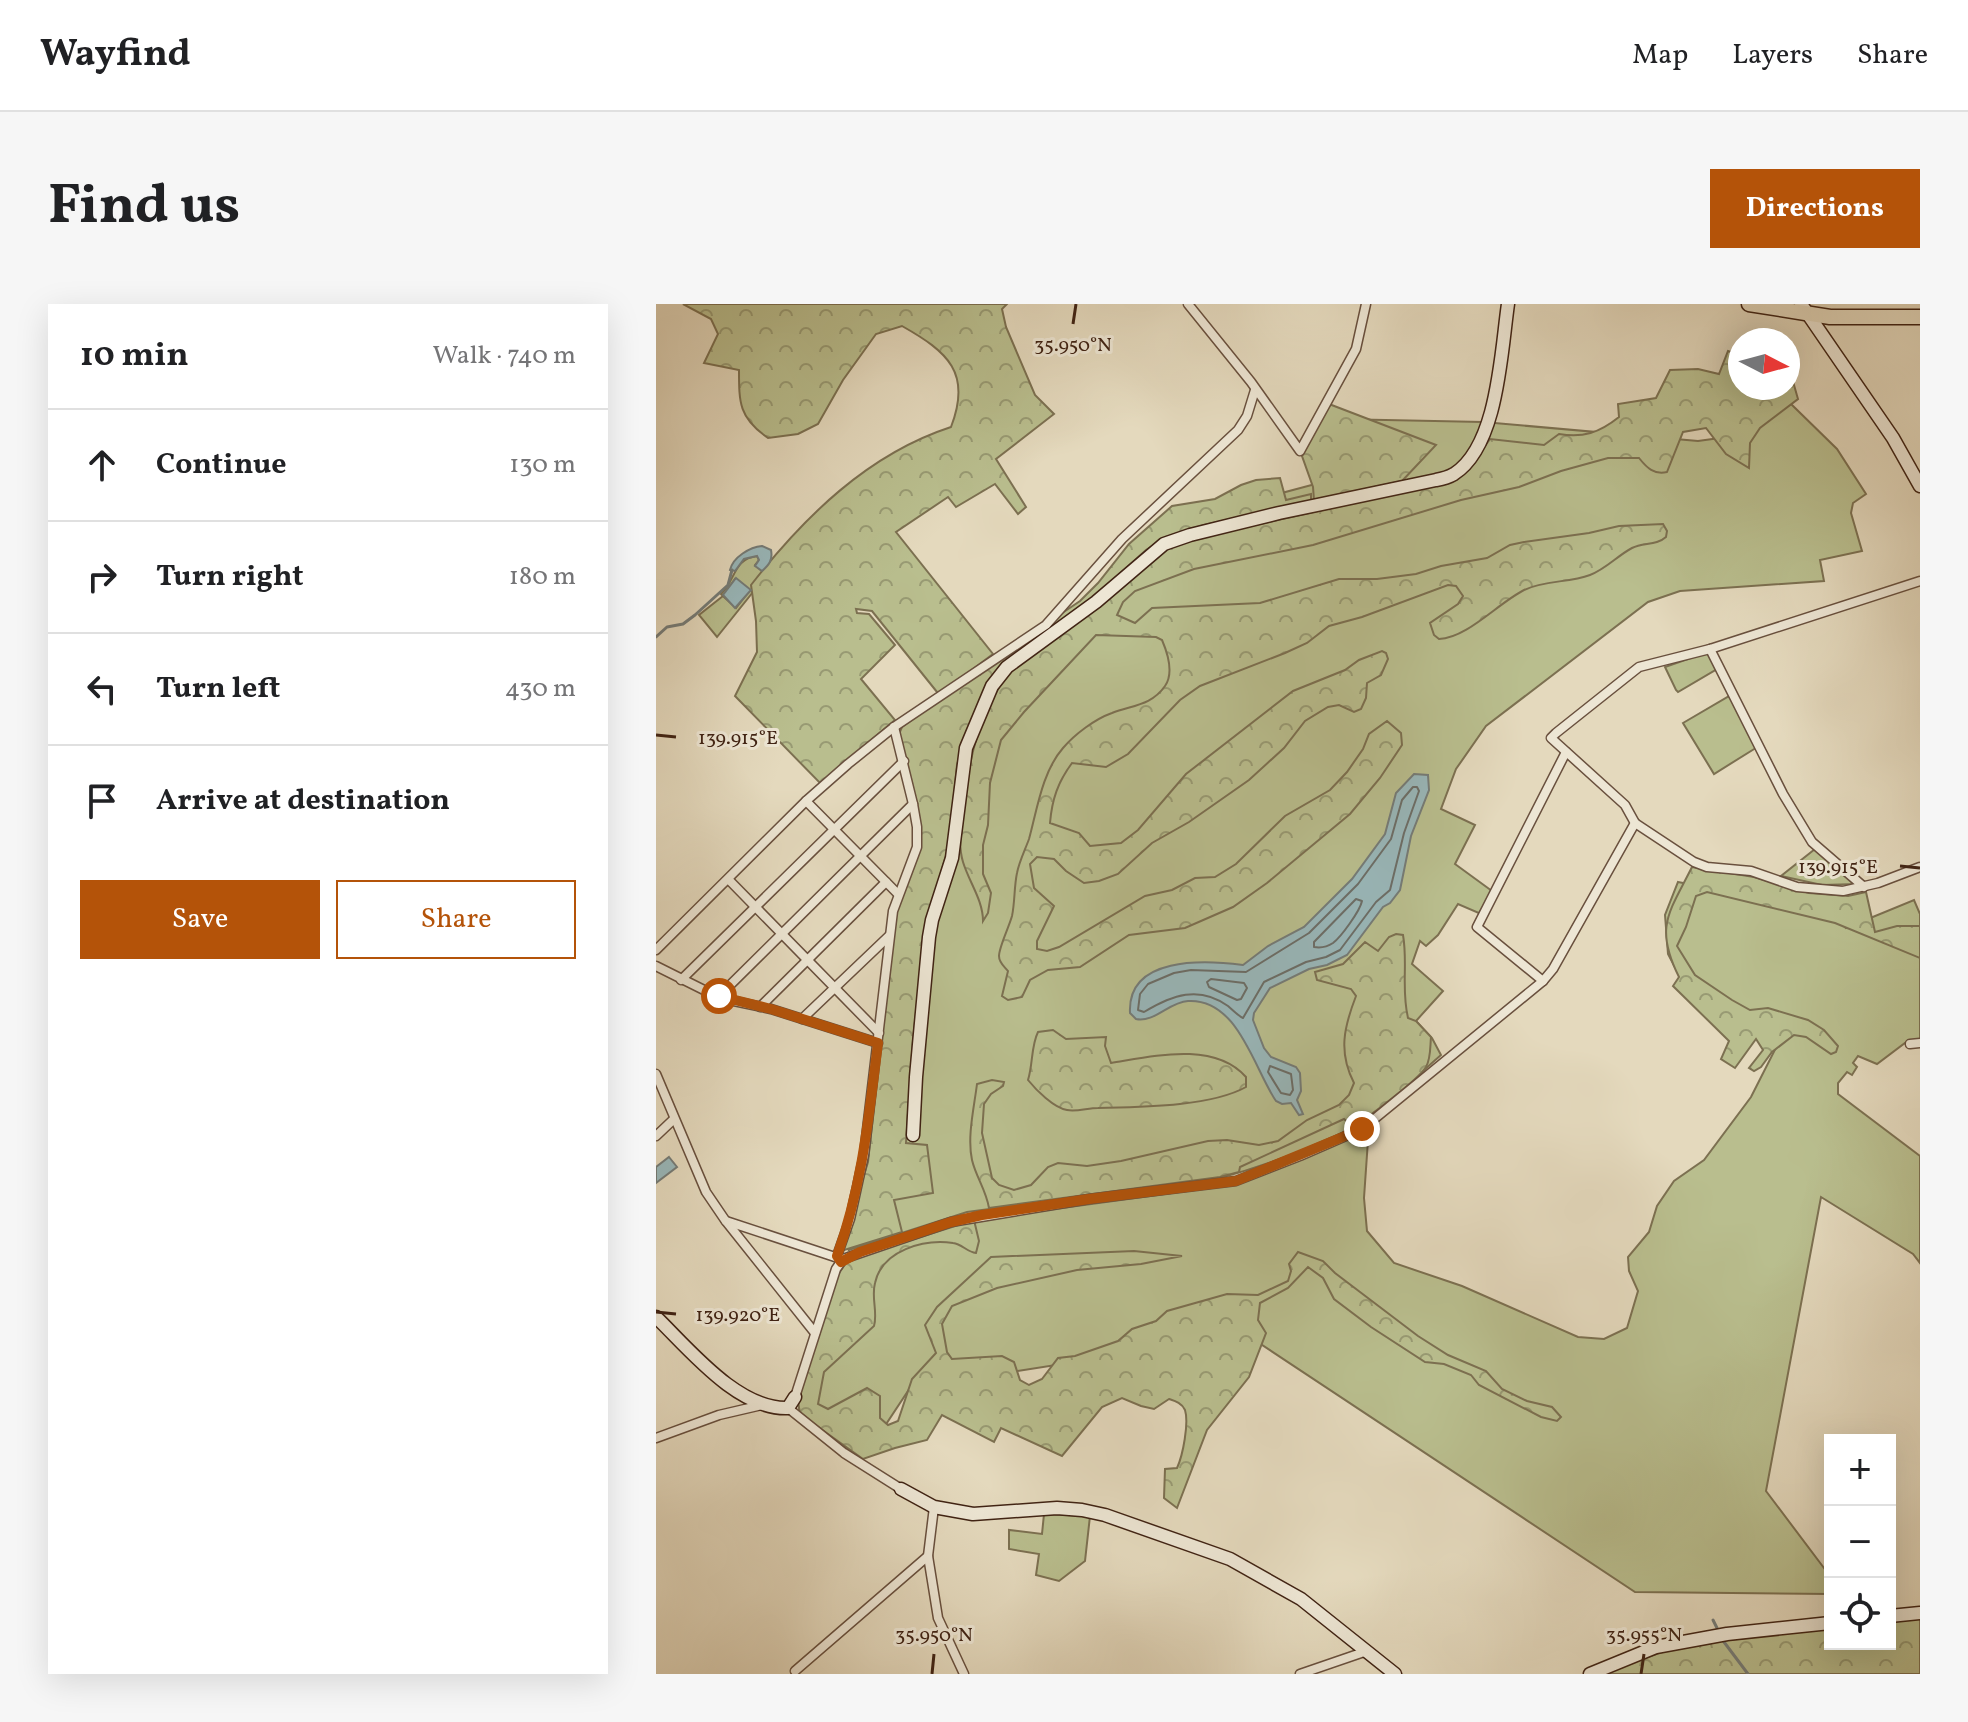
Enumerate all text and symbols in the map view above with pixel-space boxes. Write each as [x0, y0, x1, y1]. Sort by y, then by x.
text: Wayfind [40, 29, 191, 82]
text: Map [1632, 36, 1688, 75]
text: Layers [1732, 36, 1813, 75]
text: Share [1857, 36, 1928, 75]
text: Find us [48, 169, 240, 247]
button: Directions [1710, 169, 1920, 248]
north arrow [1728, 328, 1800, 400]
text: 35.950°N [1034, 332, 1112, 360]
text: 10 min [80, 333, 189, 380]
text: Walk · 740 m [433, 338, 576, 374]
icon: ahead [80, 443, 124, 487]
text: Continue [156, 444, 287, 486]
text: 130 m [509, 447, 576, 483]
icon: right [80, 555, 124, 599]
text: Turn right [156, 556, 304, 598]
text: 180 m [509, 559, 576, 595]
icon: left [80, 667, 124, 711]
text: Turn left [156, 668, 280, 710]
text: 430 m [505, 671, 576, 707]
text: 139.915°E [698, 725, 778, 753]
icon: arrive [80, 779, 124, 823]
text: Arrive at destination [156, 780, 450, 822]
text: 139.915°E [1798, 854, 1878, 882]
button: Save [80, 880, 320, 959]
button: Share [336, 880, 576, 959]
route start [701, 978, 737, 1014]
route end [1344, 1111, 1380, 1147]
text: 139.920°E [696, 1302, 780, 1330]
map controls [1824, 1434, 1896, 1650]
button: + [1824, 1434, 1896, 1506]
button: − [1824, 1506, 1896, 1578]
button: locate [1824, 1578, 1896, 1650]
text: 35.950°N [895, 1622, 973, 1650]
text: 35.955°N [1606, 1622, 1682, 1650]

